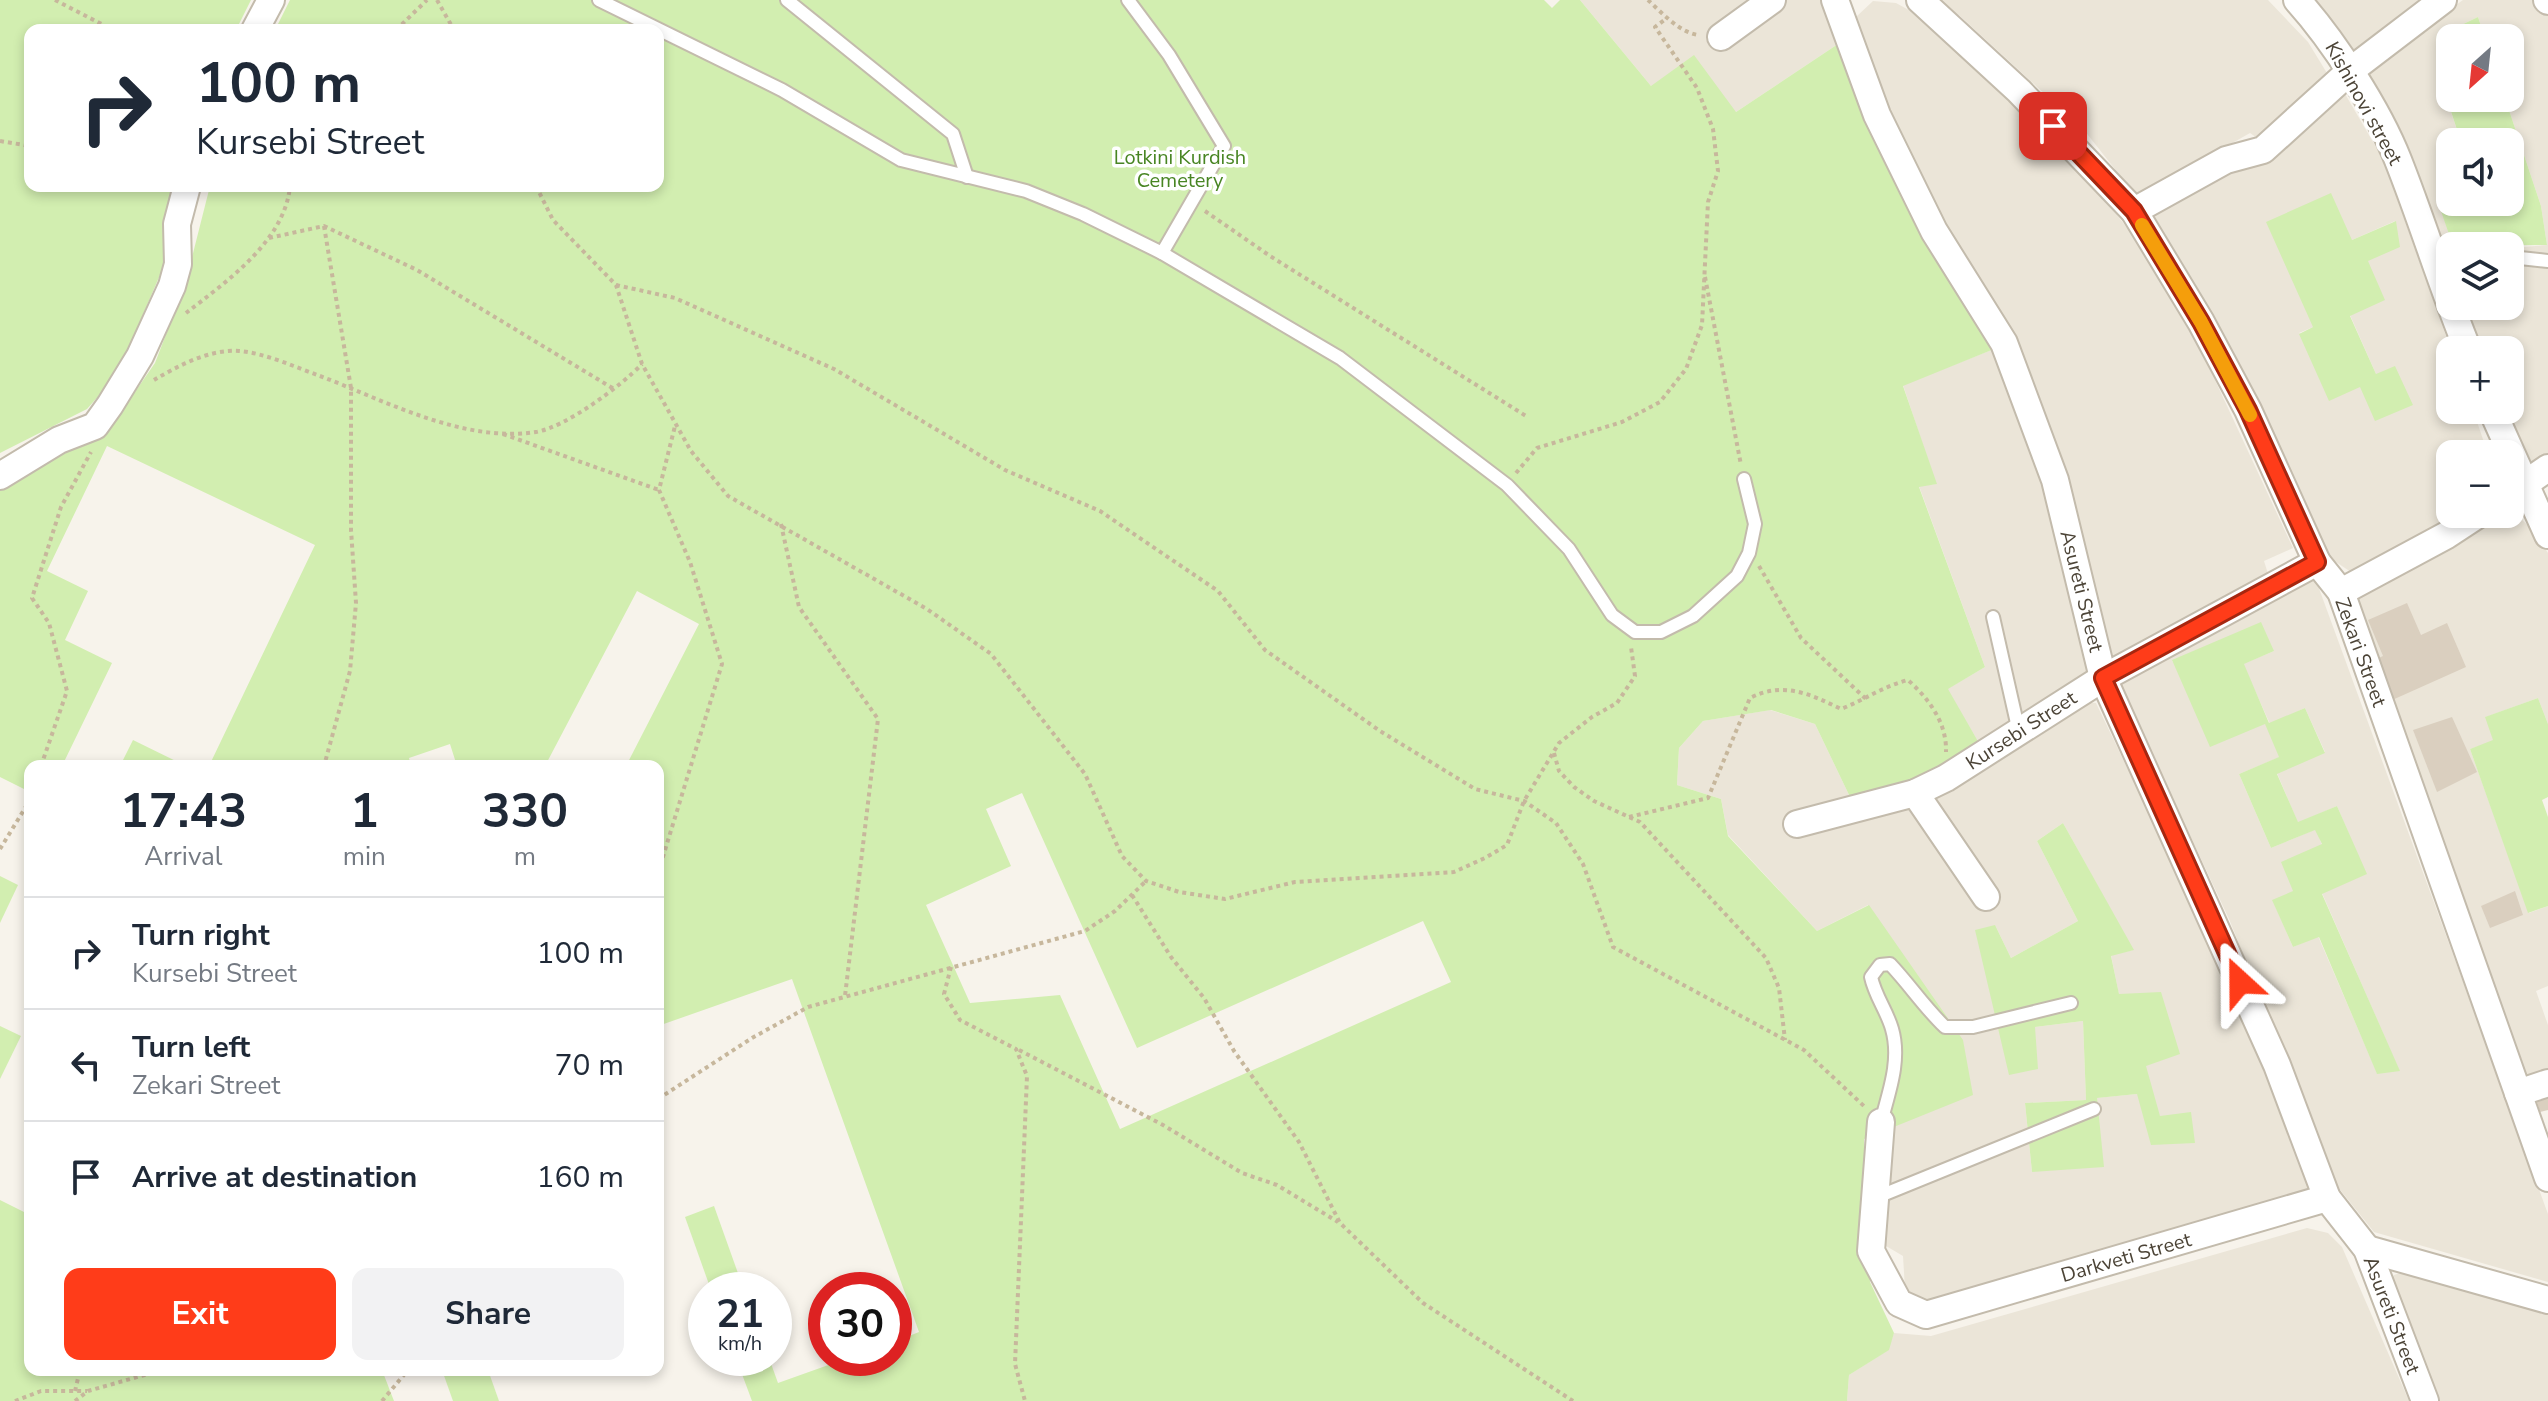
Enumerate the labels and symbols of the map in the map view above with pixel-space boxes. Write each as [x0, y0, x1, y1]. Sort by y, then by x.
north arrow [2436, 24, 2524, 112]
street label: Kishinovi street [2319, 37, 2409, 171]
pin [2019, 92, 2087, 160]
park label: Lotkini Kurdish Cemetery [1114, 144, 1246, 194]
street label: Asureti Street [2053, 528, 2110, 656]
street label: Zekari Street [2328, 594, 2393, 711]
street label: Kursebi Street [1961, 684, 2083, 776]
position arrow [2198, 940, 2282, 1024]
street label: Darkveti Street [2058, 1226, 2195, 1289]
street label: Asureti Street [2357, 1252, 2427, 1379]
speed limit sign: 30 [808, 1272, 912, 1376]

